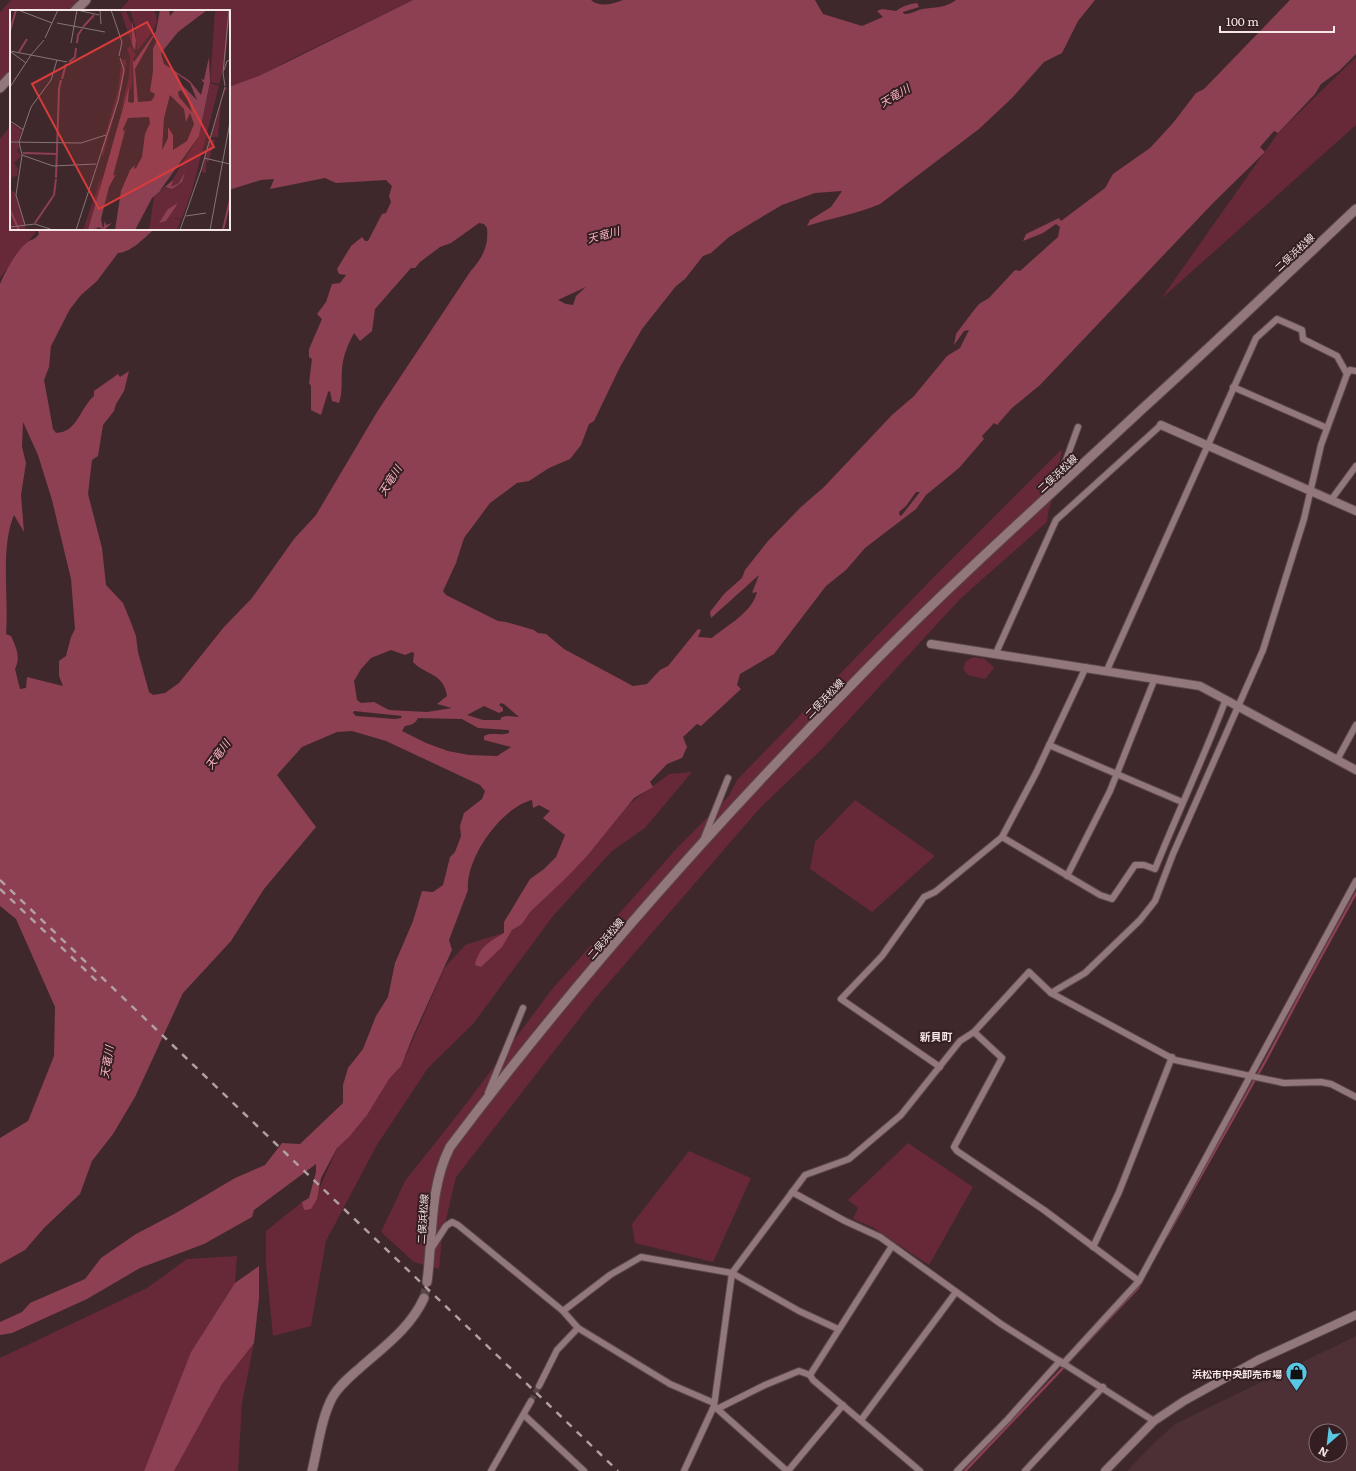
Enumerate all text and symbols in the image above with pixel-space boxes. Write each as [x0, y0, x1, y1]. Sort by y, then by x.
scale bar [1220, 8, 1334, 34]
inset map [10, 10, 230, 230]
text: 100 m [1226, 12, 1259, 30]
water label: 天竜川 [876, 79, 913, 110]
water label: 天竜川 [585, 222, 622, 246]
street label: 二俣浜松線 [1271, 229, 1317, 275]
street label: 二俣浜松線 [1034, 450, 1080, 496]
water label: 天竜川 [373, 461, 405, 498]
street label: 二俣浜松線 [801, 675, 847, 721]
water label: 天竜川 [201, 735, 234, 772]
street label: 二俣浜松線 [583, 914, 627, 962]
district label: 新貝町 [920, 1028, 953, 1044]
water label: 天竜川 [96, 1043, 117, 1080]
street label: 二俣浜松線 [413, 1194, 431, 1244]
shop icon: 浜松市中央卸売市場 [1284, 1360, 1310, 1393]
place label: 浜松市中央卸売市場 [1192, 1366, 1282, 1381]
north arrow [1308, 1423, 1348, 1463]
text: N [1315, 1443, 1331, 1462]

